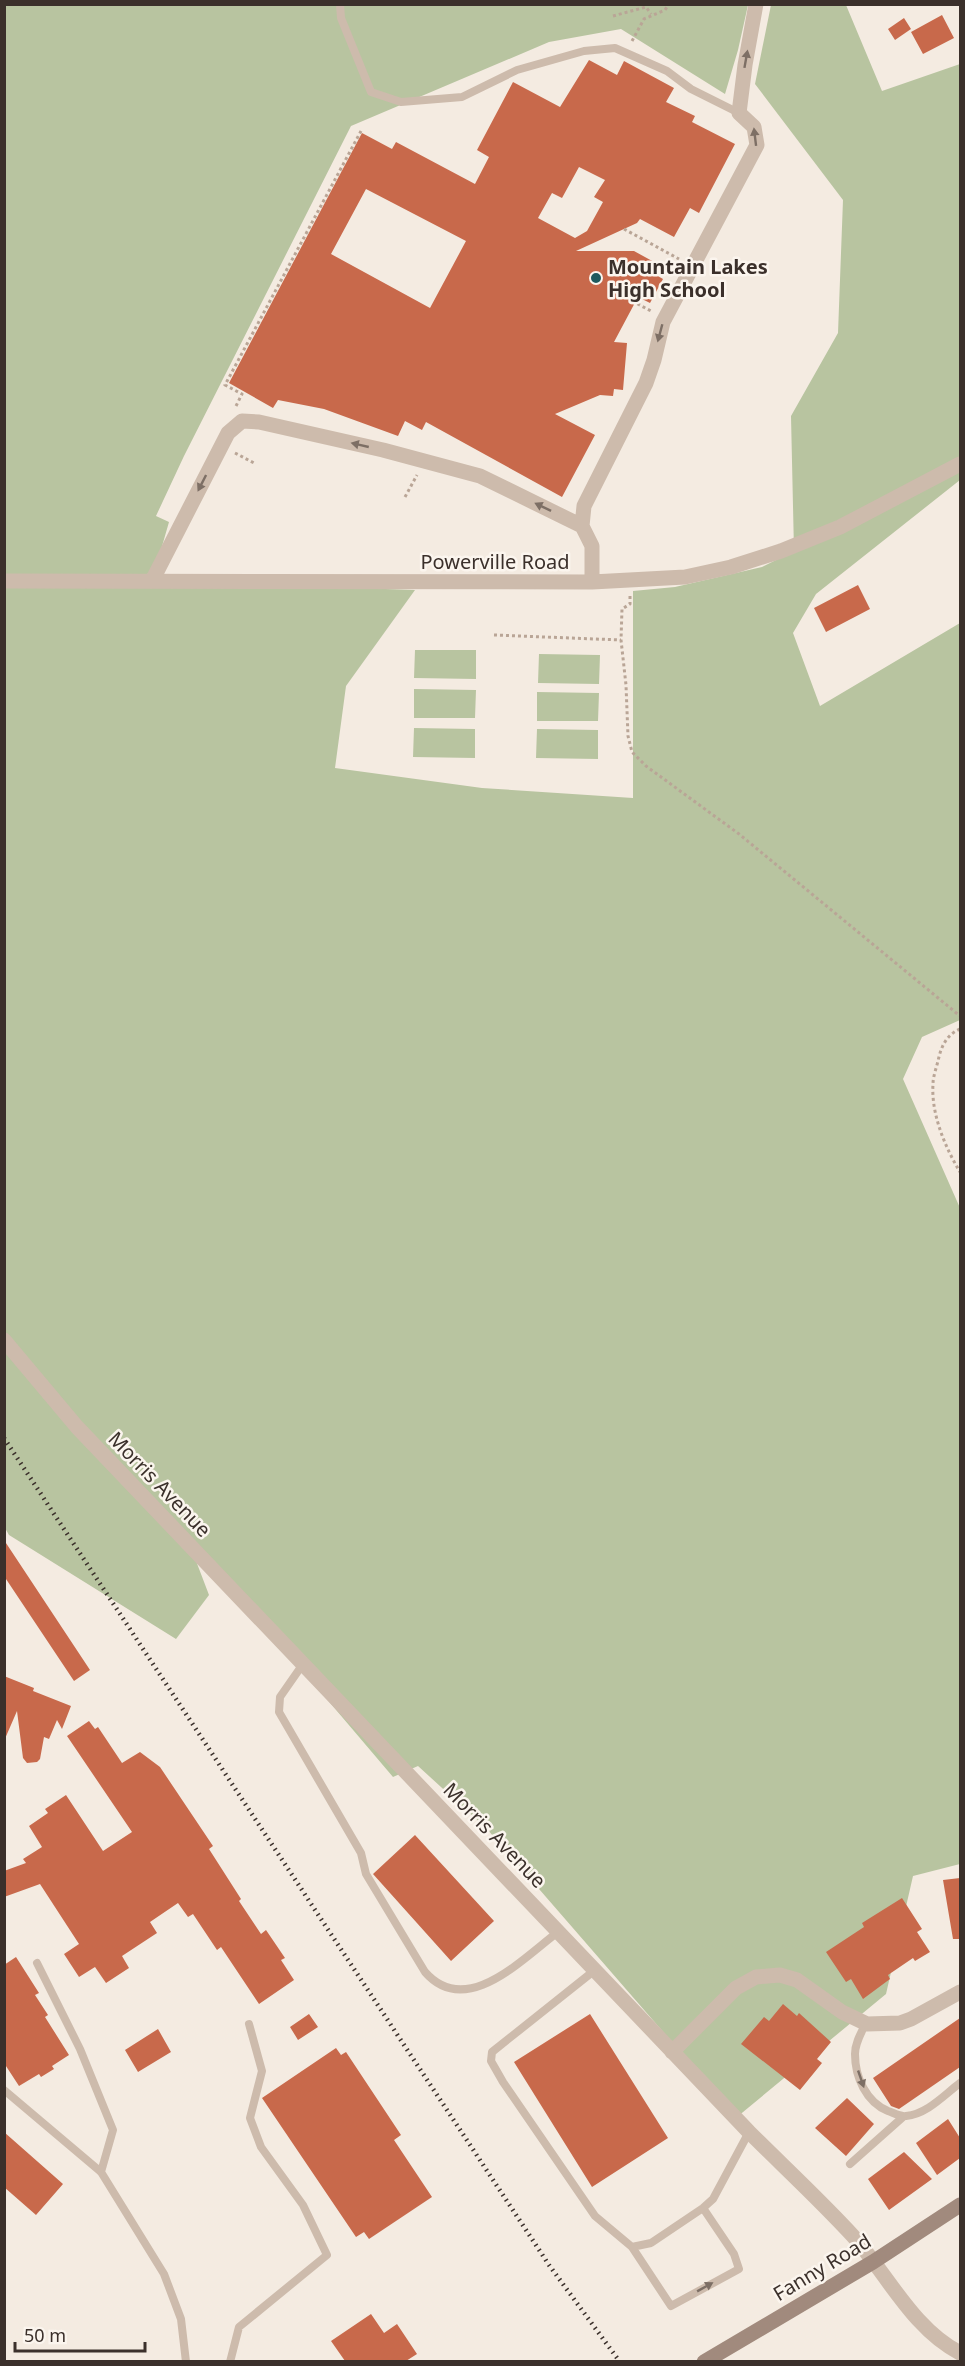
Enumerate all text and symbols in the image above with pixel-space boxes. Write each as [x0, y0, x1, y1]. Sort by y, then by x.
one-way arrow [742, 49, 751, 68]
one-way arrow [750, 127, 760, 146]
place label: Mountain Lakes High School [608, 253, 768, 303]
marker: Mountain Lakes High School [589, 271, 603, 285]
one-way arrow [655, 325, 664, 343]
one-way arrow [351, 439, 369, 449]
one-way arrow [198, 475, 207, 492]
one-way arrow [535, 503, 552, 512]
street label: Powerville Road [420, 548, 570, 575]
street label: Morris Avenue [103, 1425, 217, 1543]
street label: Morris Avenue [438, 1776, 552, 1894]
one-way arrow [857, 2070, 866, 2088]
street label: Fanny Road [768, 2227, 876, 2307]
one-way arrow [697, 2282, 714, 2292]
scale bar [15, 2315, 146, 2353]
text: 50 m [24, 2323, 66, 2347]

